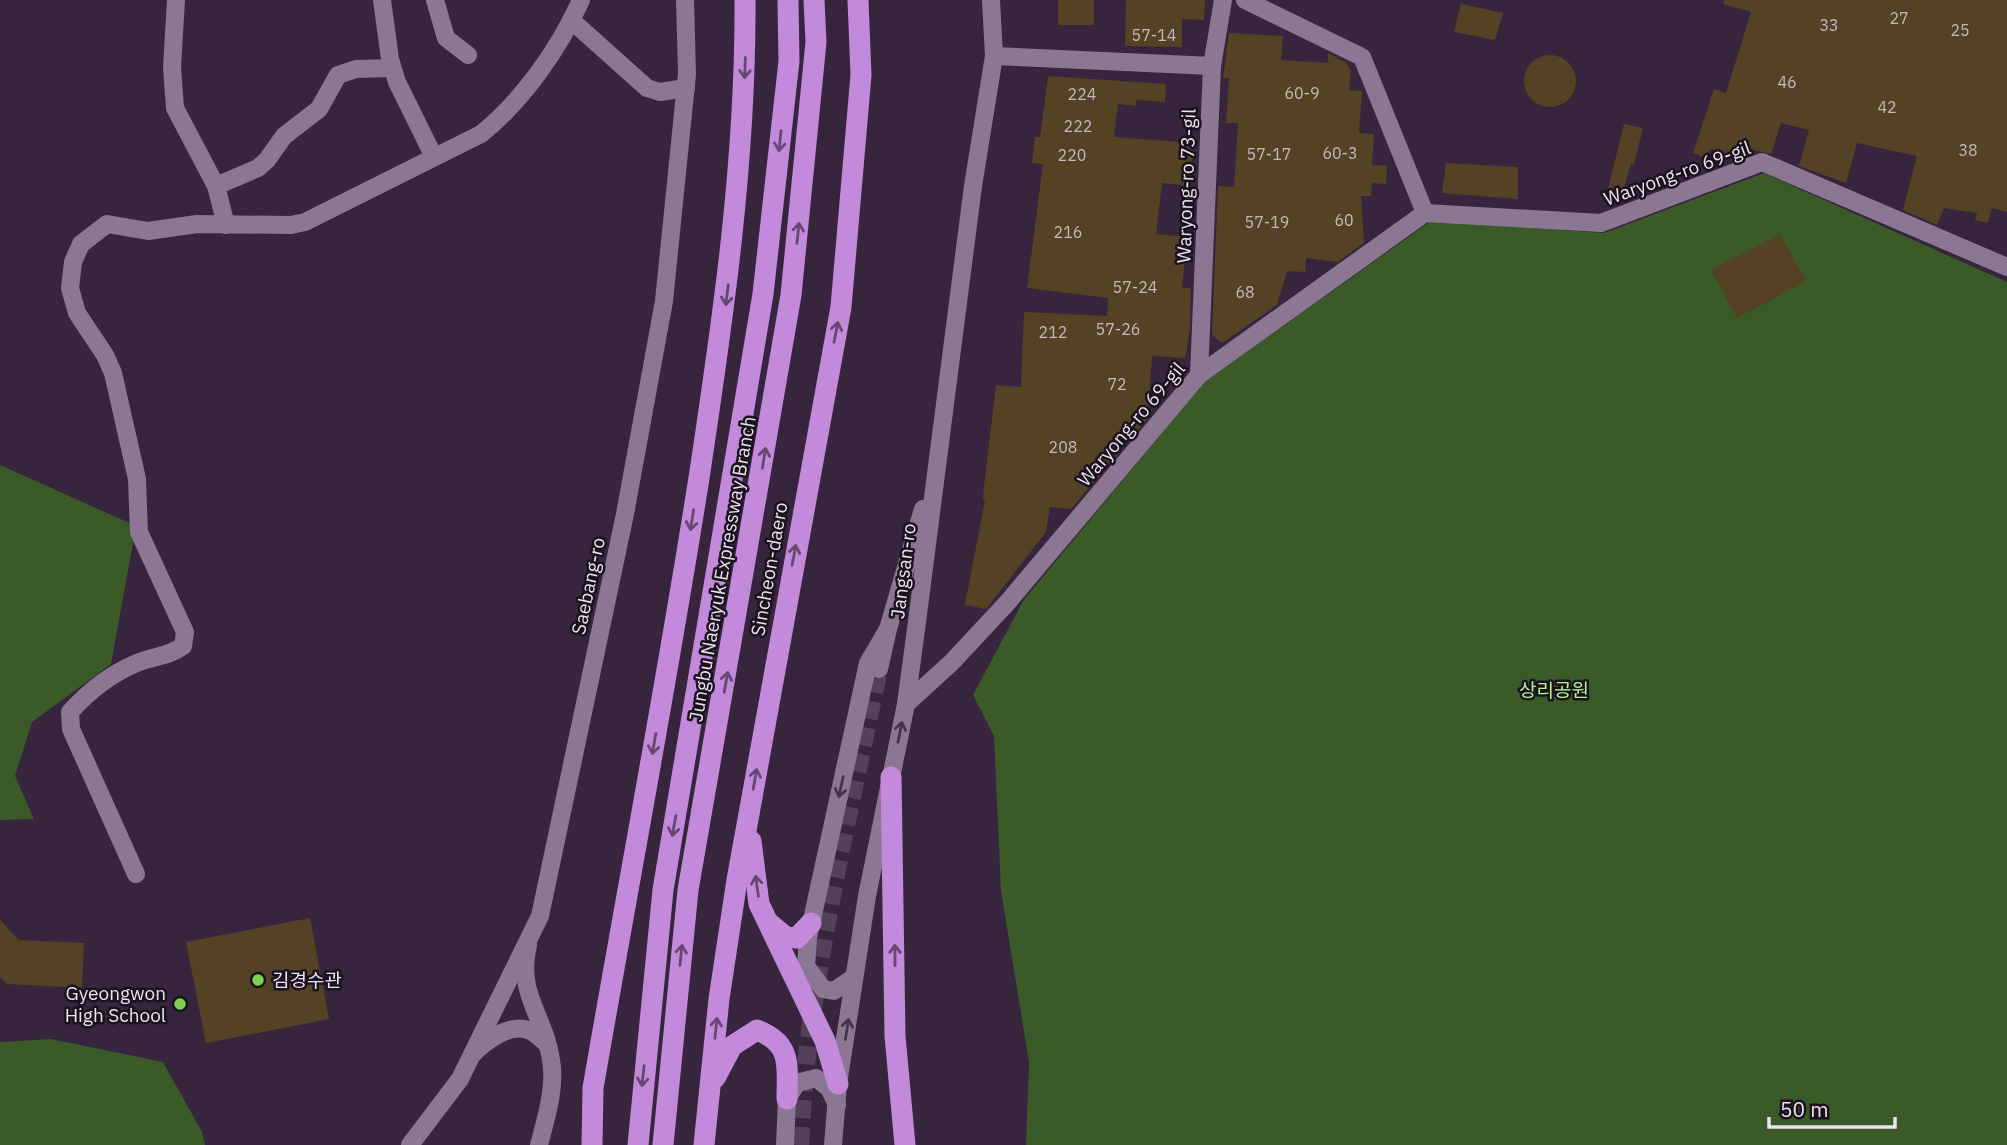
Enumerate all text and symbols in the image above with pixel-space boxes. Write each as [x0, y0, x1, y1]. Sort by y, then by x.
house number: 27 [1889, 8, 1909, 28]
house number: 33 [1819, 15, 1839, 35]
house number: 25 [1950, 20, 1970, 40]
house number: 57-14 [1132, 25, 1176, 45]
one-way arrow [738, 56, 751, 79]
house number: 46 [1777, 72, 1797, 92]
house number: 60-9 [1284, 83, 1320, 103]
house number: 224 [1068, 84, 1096, 104]
house number: 42 [1877, 97, 1897, 117]
street label: Waryong-ro 73-gil [1171, 108, 1201, 264]
house number: 222 [1064, 116, 1092, 136]
one-way arrow [774, 129, 787, 152]
street label: Waryong-ro 69-gil [1600, 135, 1754, 211]
house number: 38 [1958, 140, 1978, 160]
house number: 60-3 [1322, 143, 1358, 163]
house number: 57-17 [1247, 144, 1291, 164]
house number: 220 [1058, 145, 1086, 165]
house number: 60 [1334, 210, 1354, 230]
house number: 57-19 [1245, 212, 1289, 232]
house number: 216 [1054, 222, 1082, 242]
one-way arrow [792, 223, 805, 245]
house number: 57-24 [1113, 277, 1157, 297]
house number: 68 [1235, 282, 1255, 302]
one-way arrow [720, 283, 733, 306]
house number: 57-26 [1096, 319, 1140, 339]
one-way arrow [830, 321, 843, 344]
house number: 212 [1039, 322, 1067, 342]
street label: Waryong-ro 69-gil [1072, 357, 1190, 491]
house number: 72 [1107, 374, 1127, 394]
street label: Jungbu Naeryuk Expressway Branch [683, 414, 761, 724]
house number: 208 [1049, 437, 1077, 457]
one-way arrow [758, 447, 771, 470]
street label: Sincheon-daero [745, 500, 793, 638]
one-way arrow [685, 508, 698, 531]
street label: Jangsan-ro [885, 522, 921, 620]
street label: Saebang-ro [566, 535, 610, 637]
one-way arrow [788, 545, 802, 567]
one-way arrow [719, 671, 733, 694]
park label: 상리공원 [1519, 678, 1589, 702]
one-way arrow [894, 721, 908, 744]
one-way arrow [647, 732, 660, 755]
one-way arrow [749, 769, 762, 791]
one-way arrow [834, 775, 847, 798]
one-way arrow [667, 814, 680, 837]
one-way arrow [750, 875, 763, 898]
one-way arrow [888, 943, 902, 966]
one-way arrow [675, 944, 688, 967]
place label: 김경수관 [272, 968, 342, 992]
marker: 김경수관 [250, 972, 266, 988]
place label: Gyeongwon High School [65, 981, 166, 1027]
marker: Gyeongwon High School [172, 996, 188, 1012]
one-way arrow [709, 1018, 722, 1040]
one-way arrow [841, 1018, 854, 1040]
one-way arrow [637, 1064, 650, 1087]
scale bar [1769, 1086, 1895, 1130]
text: 50 m [1780, 1095, 1829, 1123]

